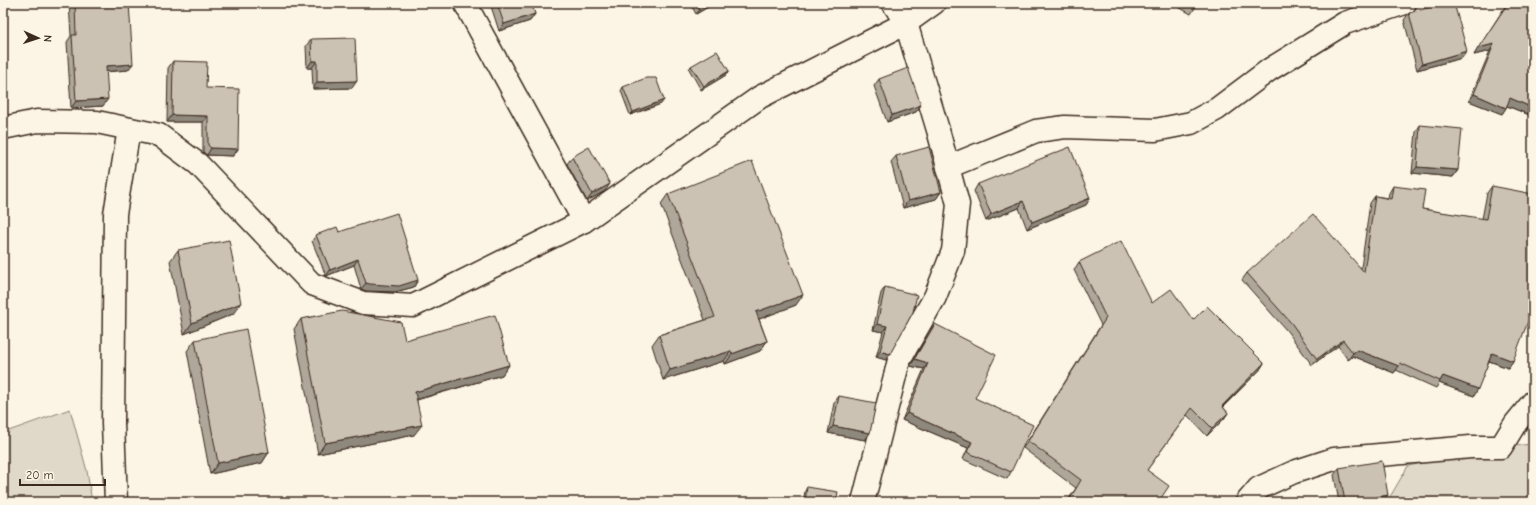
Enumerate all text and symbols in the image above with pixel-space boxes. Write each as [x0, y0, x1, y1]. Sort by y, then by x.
north arrow [18, 18, 58, 58]
text: N [41, 35, 54, 42]
scale bar [20, 461, 105, 487]
text: 20 m [26, 468, 54, 482]

